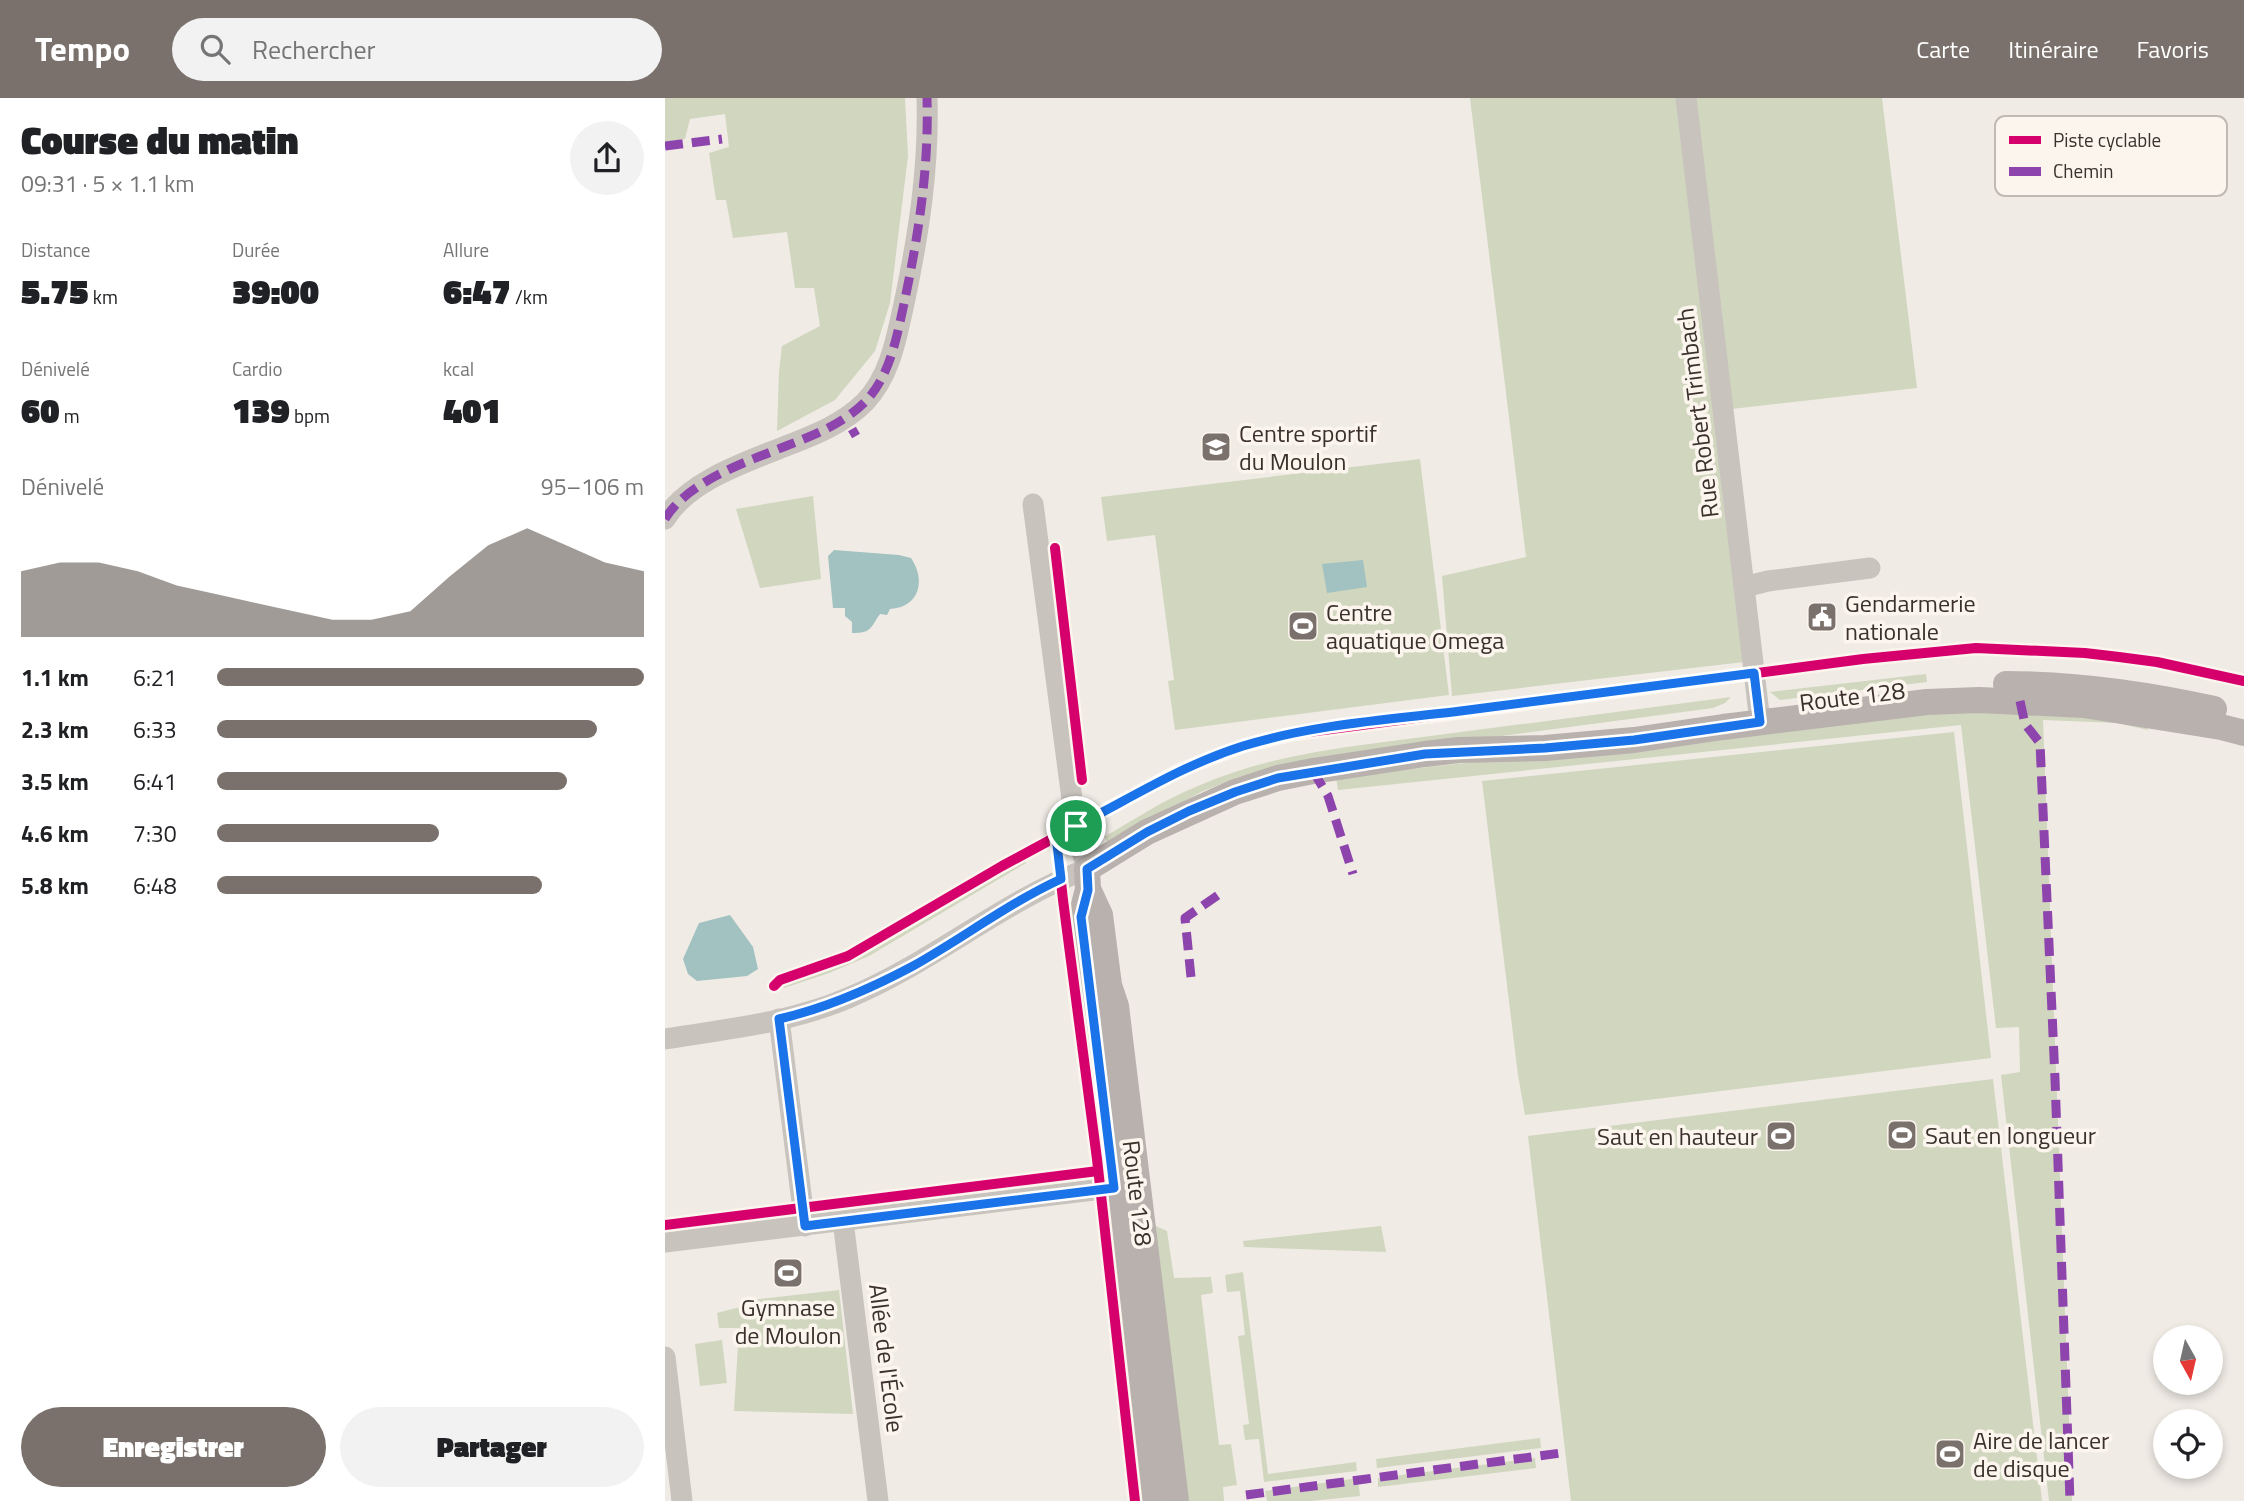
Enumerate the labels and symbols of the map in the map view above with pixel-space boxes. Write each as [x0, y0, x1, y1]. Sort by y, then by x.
legend [1995, 116, 2227, 196]
text: Piste cyclable [2053, 125, 2161, 154]
text: Chemin [2053, 156, 2113, 185]
street label: Rue Robert Trimbach [1666, 306, 1728, 520]
place label: Centre sportif du Moulon [1239, 415, 1377, 479]
school or university icon: Centre sportif du Moulon [1199, 430, 1233, 464]
place label: Gendarmerie nationale [1845, 585, 1976, 649]
place label: Centre aquatique Omega [1326, 594, 1504, 658]
public building icon: Gendarmerie nationale [1805, 600, 1839, 634]
sports icon: Centre aquatique Omega [1286, 609, 1320, 643]
street label: Route 128 [1797, 672, 1907, 720]
pin [1046, 796, 1106, 856]
place label: Saut en longueur [1925, 1117, 2096, 1153]
place label: Saut en hauteur [1597, 1118, 1758, 1154]
sports icon: Saut en longueur [1885, 1118, 1919, 1152]
sports icon: Saut en hauteur [1764, 1119, 1798, 1153]
street label: Route 128 [1114, 1138, 1162, 1248]
sports icon: Gymnase de Moulon [771, 1256, 805, 1290]
street label: Allée de l'École [860, 1282, 914, 1434]
place label: Gymnase de Moulon [735, 1289, 841, 1353]
north arrow [2153, 1325, 2223, 1395]
place label: Aire de lancer de disque [1973, 1422, 2109, 1486]
sports icon: Aire de lancer de disque [1933, 1437, 1967, 1471]

